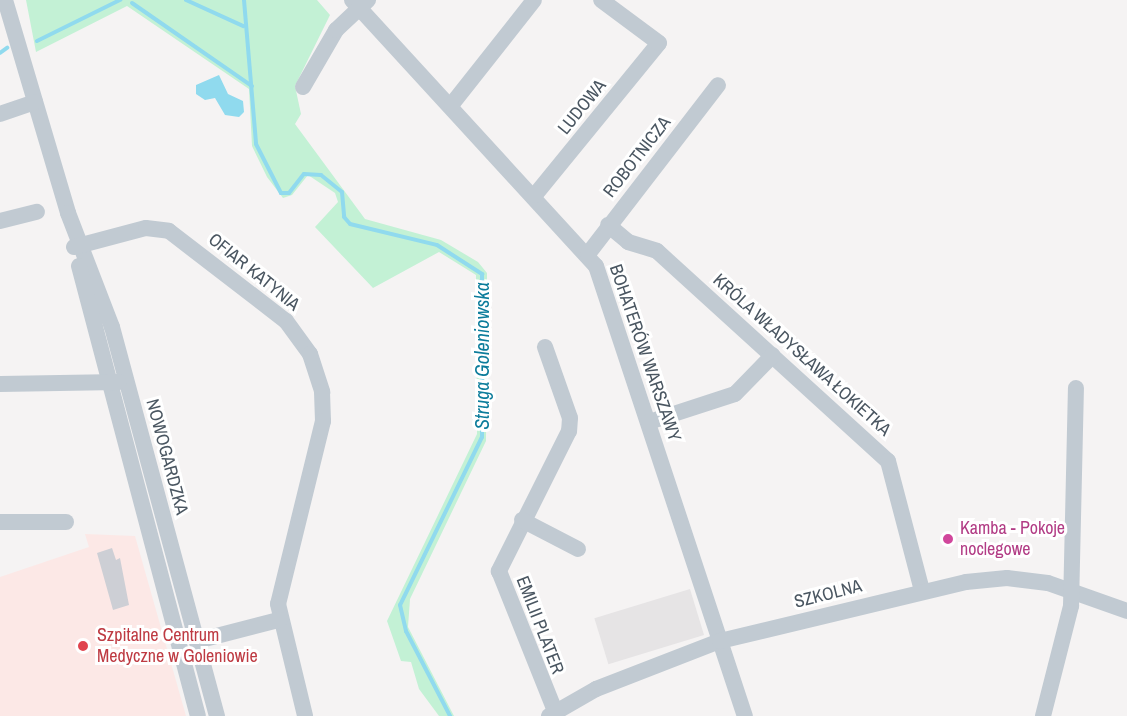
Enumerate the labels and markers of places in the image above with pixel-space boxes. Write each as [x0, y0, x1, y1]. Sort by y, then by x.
place label: Kamba - Pokoje noclegowe [960, 518, 1065, 560]
marker: Kamba - Pokoje noclegowe [941, 532, 955, 546]
place label: Szpitalne Centrum Medyczne w Goleniowie [97, 625, 258, 668]
marker: Szpitalne Centrum Medyczne w Goleniowie [74, 637, 92, 655]

